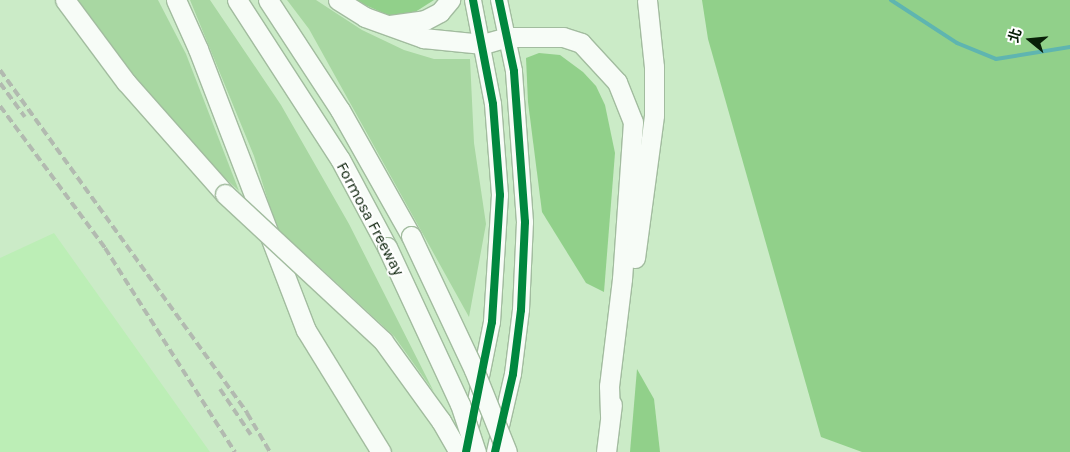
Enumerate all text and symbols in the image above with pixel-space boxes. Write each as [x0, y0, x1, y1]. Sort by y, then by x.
north arrow [1005, 15, 1055, 65]
text: 北 [1005, 26, 1025, 45]
street label: Formosa Freeway [332, 159, 408, 279]

